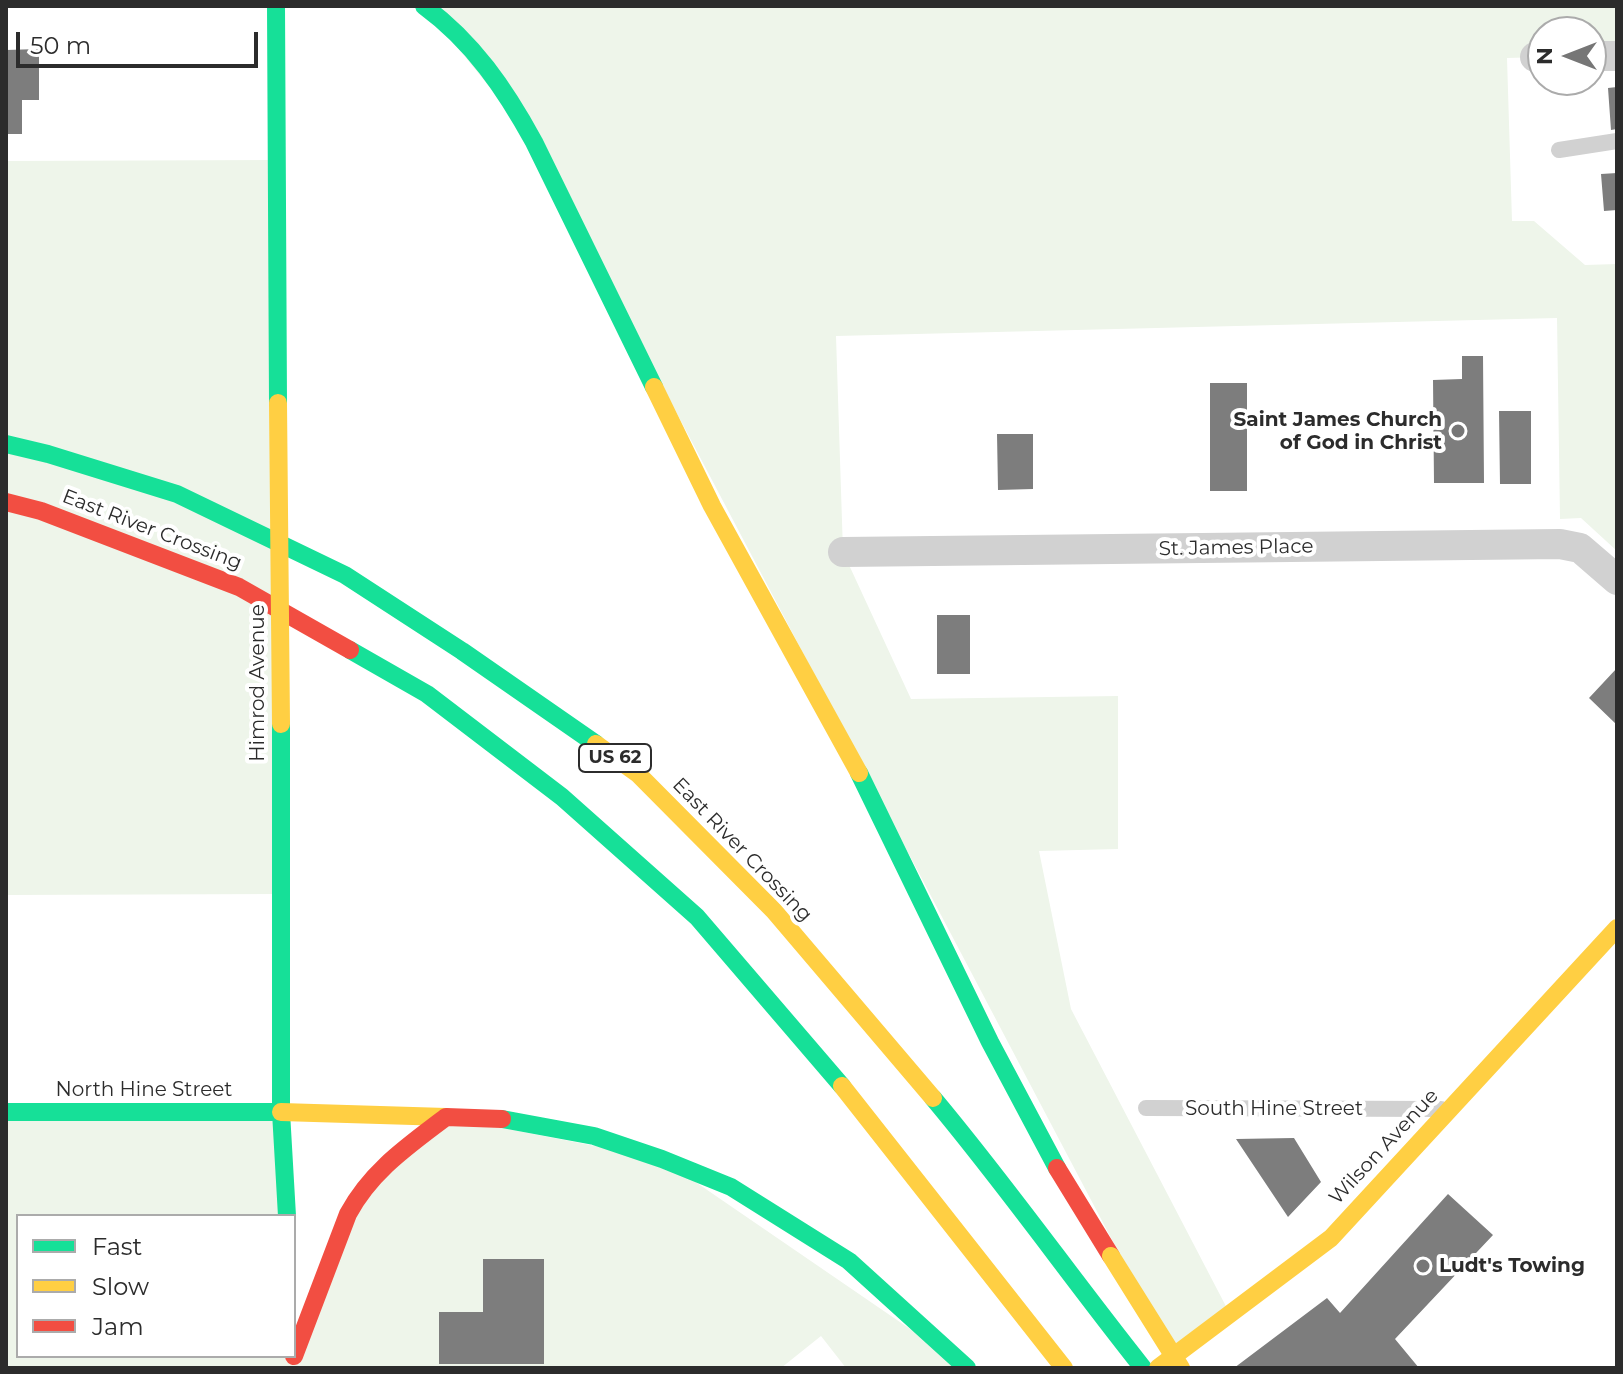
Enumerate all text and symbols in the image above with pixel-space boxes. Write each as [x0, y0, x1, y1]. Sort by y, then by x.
scale bar [20, 16, 262, 66]
north arrow [1527, 16, 1607, 96]
text: 50 m [30, 31, 91, 60]
text: N [1531, 47, 1558, 65]
place label: Saint James Church of God in Christ [1234, 408, 1442, 455]
marker: Saint James Church of God in Christ [1449, 422, 1467, 440]
street label: East River Crossing [59, 485, 245, 575]
street label: St. James Place [1158, 535, 1314, 561]
street label: Himrod Avenue [246, 604, 270, 762]
road number: US 62 [579, 744, 651, 772]
street label: East River Crossing [667, 773, 817, 927]
street label: North Hine Street [56, 1078, 232, 1102]
street label: Wilson Avenue [1324, 1084, 1444, 1210]
street label: South Hine Street [1185, 1097, 1363, 1121]
legend [16, 1214, 296, 1358]
text: Fast [92, 1232, 142, 1261]
place label: Ludt's Towing [1439, 1254, 1585, 1278]
marker: Ludt's Towing [1414, 1257, 1432, 1275]
text: Slow [92, 1272, 149, 1301]
text: Jam [92, 1312, 144, 1341]

